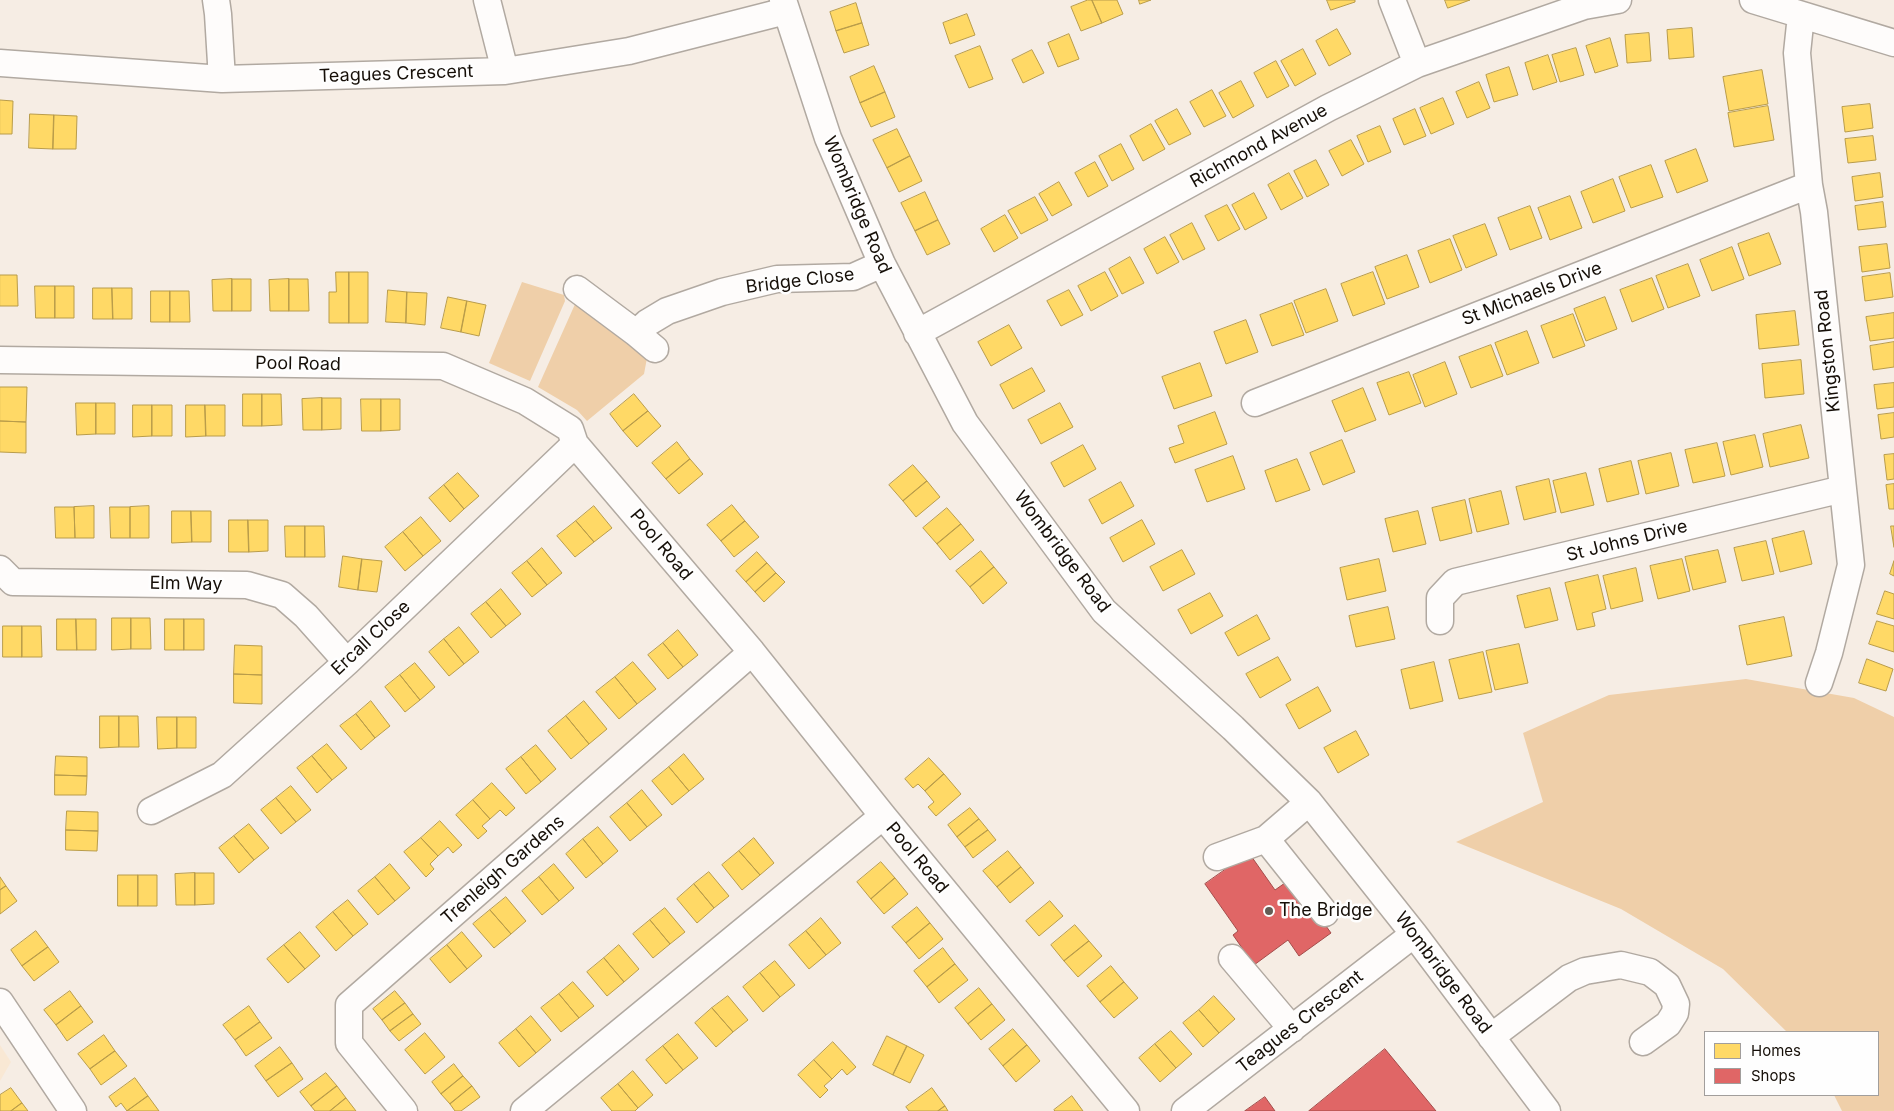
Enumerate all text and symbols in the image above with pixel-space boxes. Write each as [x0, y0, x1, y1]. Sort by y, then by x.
street label: Teagues Crescent [318, 61, 474, 87]
street label: Richmond Avenue [1187, 99, 1331, 193]
street label: Wombridge Road [818, 133, 896, 277]
street label: St Michaels Drive [1459, 257, 1605, 331]
street label: Bridge Close [745, 264, 855, 298]
street label: Kingston Road [1811, 288, 1845, 414]
street label: Pool Road [255, 352, 341, 376]
street label: Wombridge Road [1009, 487, 1115, 617]
street label: Pool Road [625, 505, 697, 585]
street label: St Johns Drive [1564, 516, 1690, 566]
street label: Elm Way [149, 573, 223, 595]
street label: Ercall Close [327, 596, 415, 680]
street label: Trenleigh Gardens [437, 811, 569, 929]
street label: Pool Road [881, 818, 953, 898]
place label: The Bridge [1279, 900, 1373, 922]
marker: The Bridge [1263, 905, 1275, 917]
street label: Wombridge Road [1390, 908, 1496, 1038]
street label: Teagues Crescent [1232, 966, 1368, 1078]
legend [1704, 1031, 1879, 1096]
text: Homes [1751, 1041, 1801, 1060]
text: Shops [1751, 1066, 1796, 1085]

